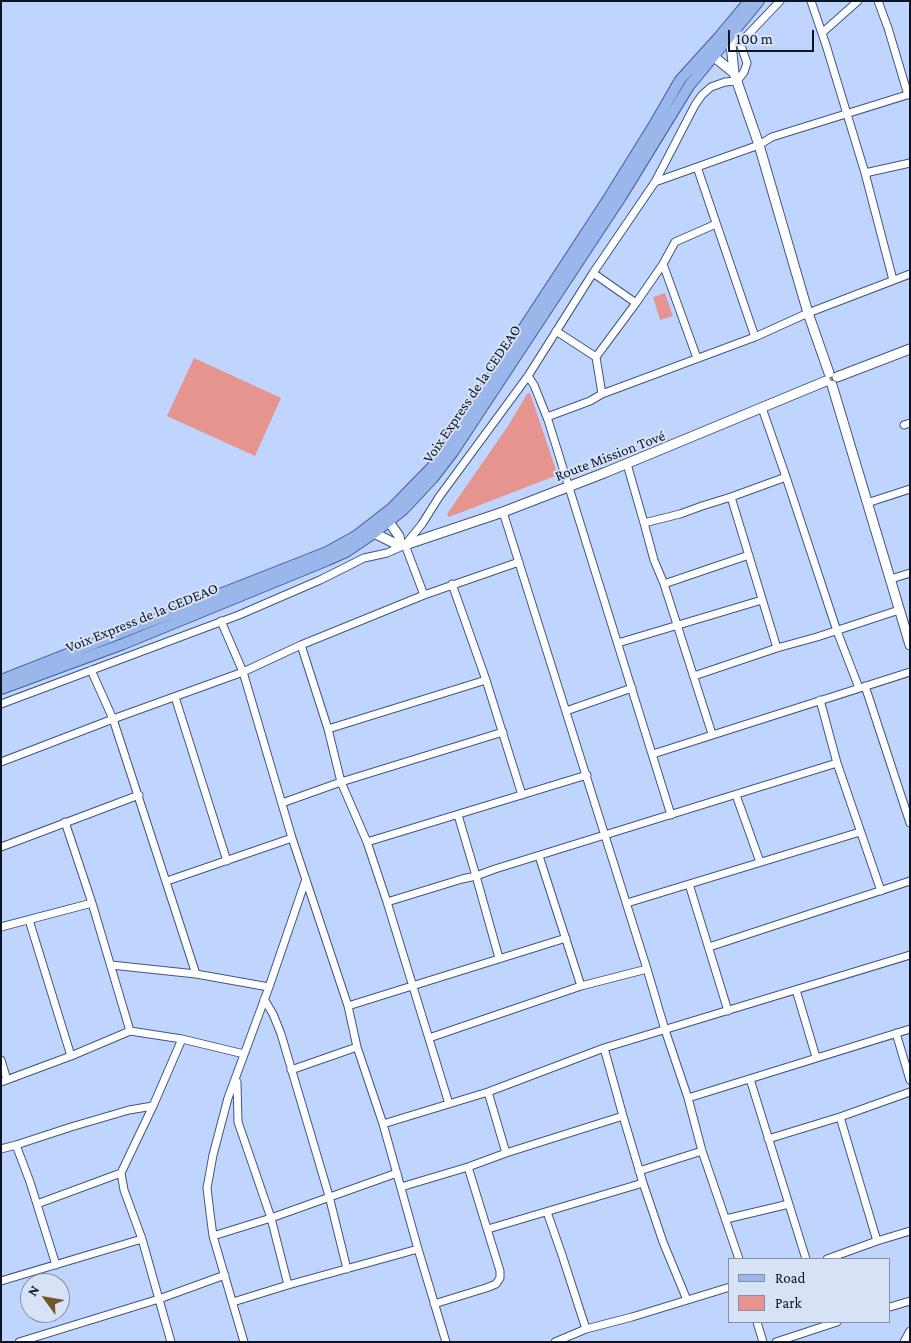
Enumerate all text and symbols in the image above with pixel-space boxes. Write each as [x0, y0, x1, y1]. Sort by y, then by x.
scale bar [731, 20, 817, 52]
text: 100 m [736, 31, 773, 47]
street label: Voix Express de la CEDEAO [419, 321, 525, 467]
street label: Route Mission Tové [552, 427, 668, 485]
street label: Voix Express de la CEDEAO [63, 579, 221, 657]
legend [728, 1258, 891, 1323]
text: Road [775, 1270, 805, 1286]
north arrow [20, 1273, 70, 1323]
text: N [24, 1282, 42, 1299]
text: Park [775, 1295, 802, 1311]

